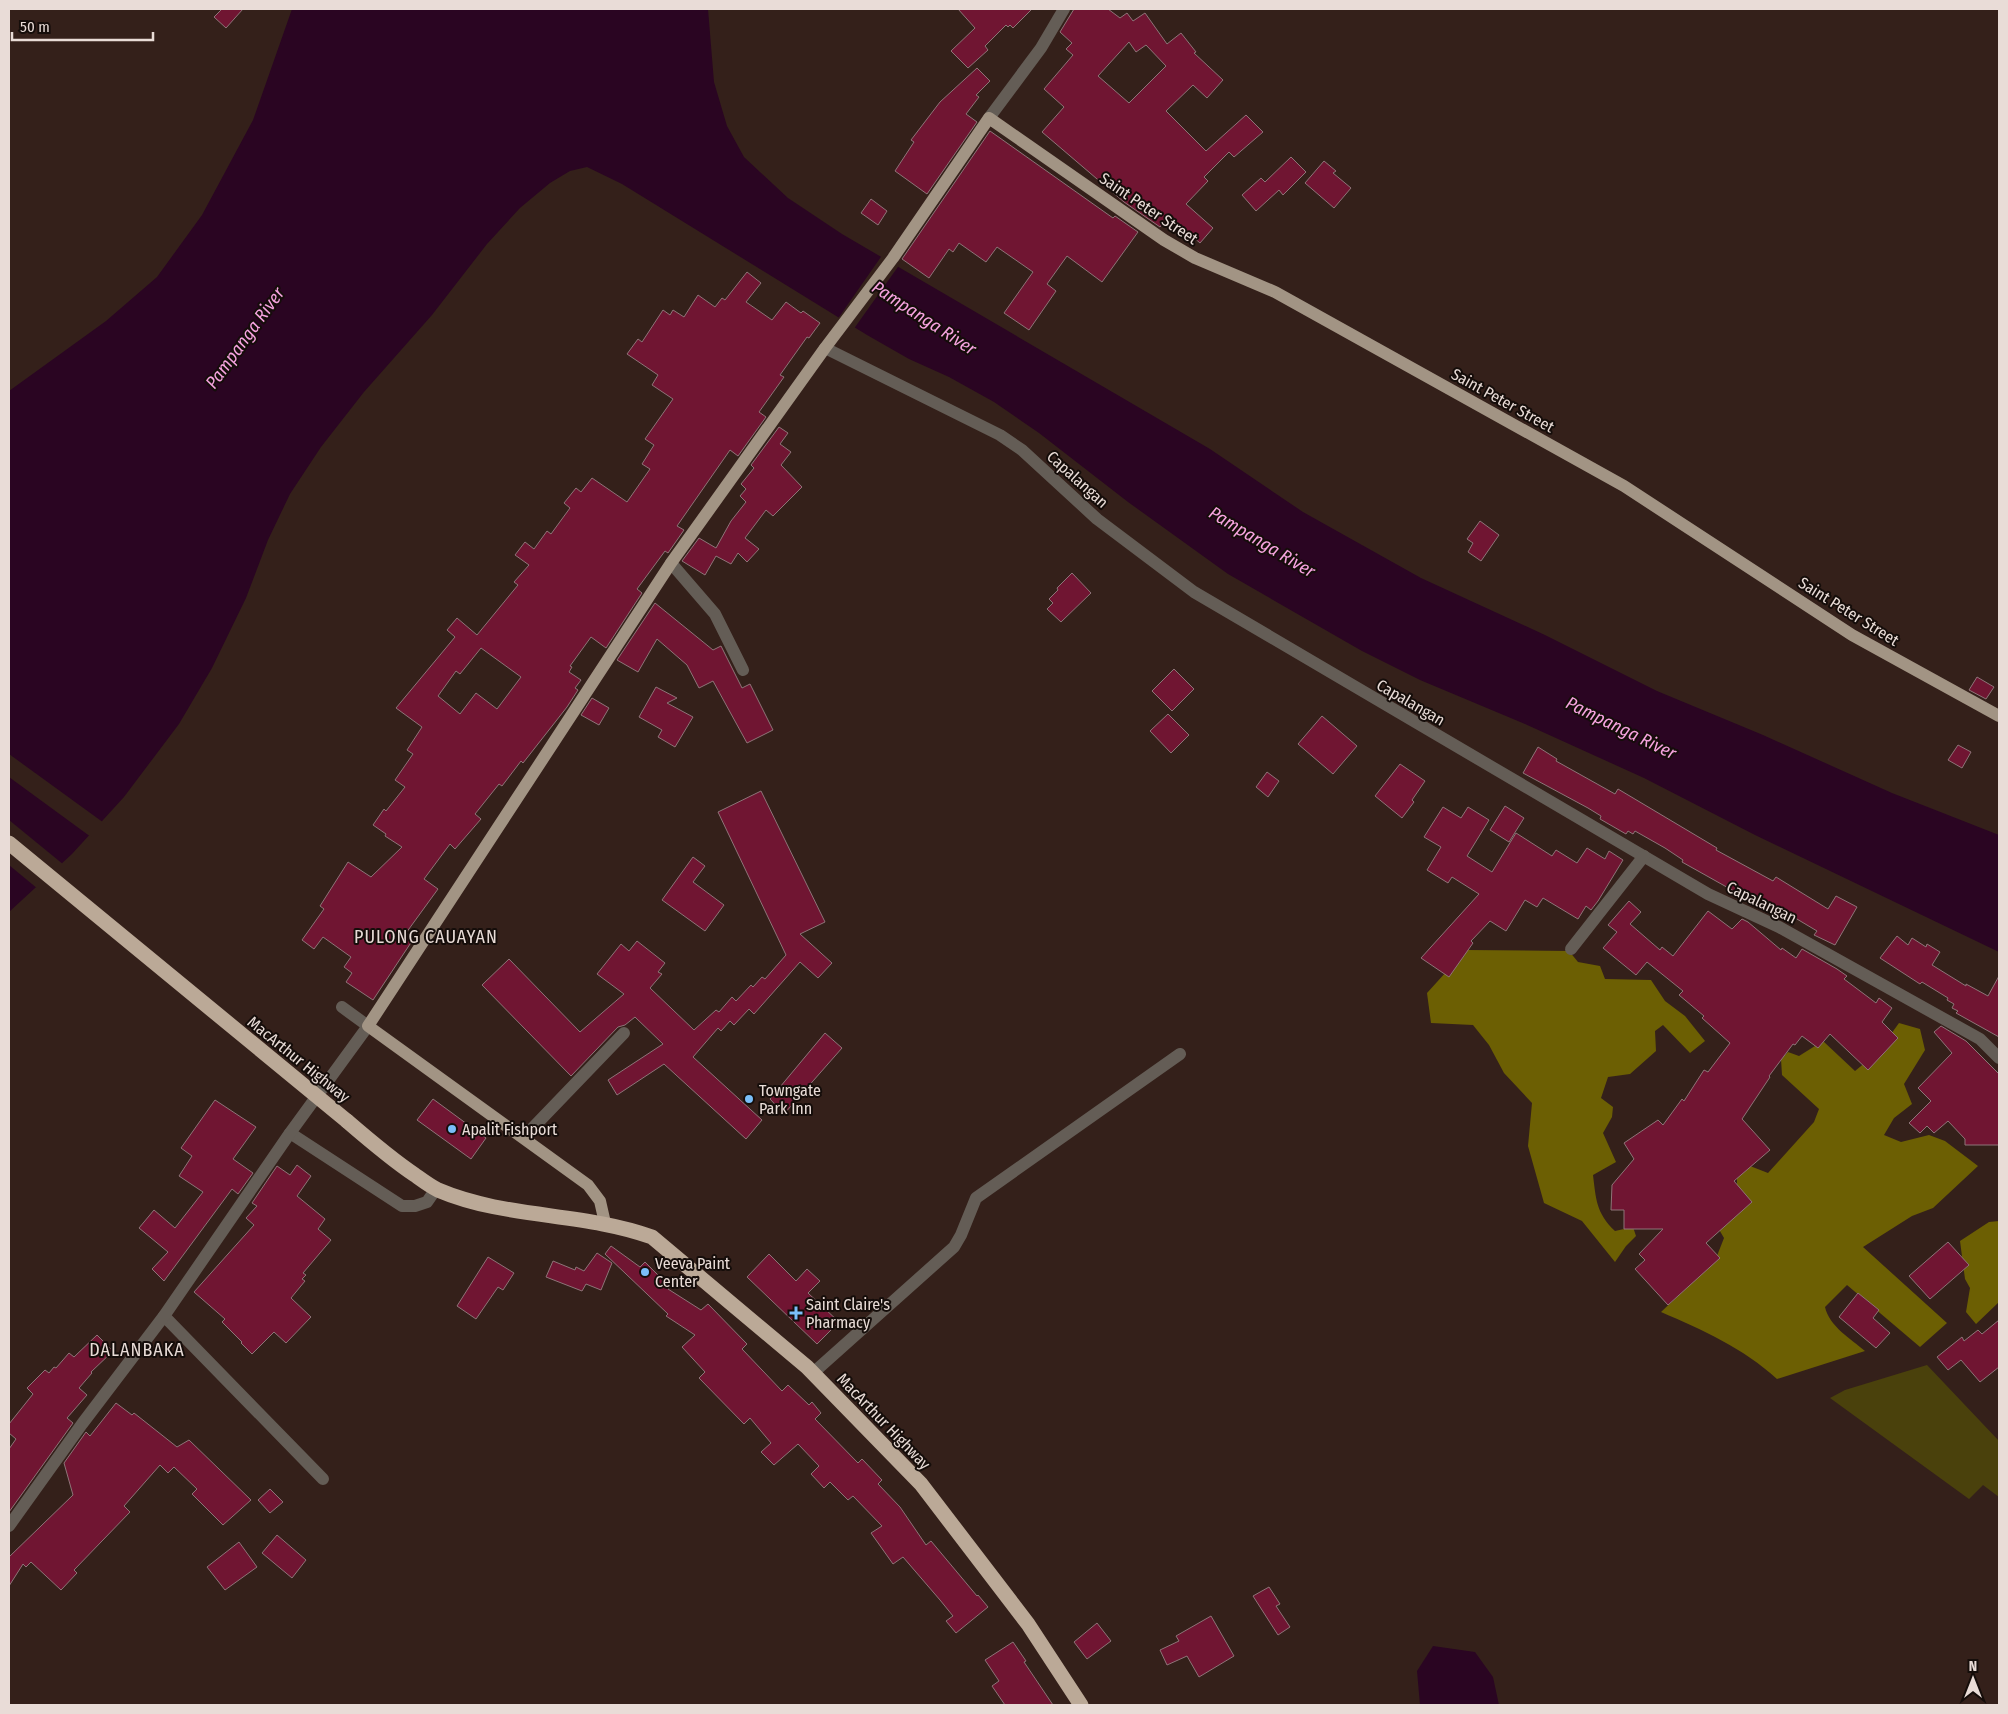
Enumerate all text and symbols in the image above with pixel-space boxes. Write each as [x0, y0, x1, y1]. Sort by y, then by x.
scale bar [12, 10, 154, 42]
text: 50 m [20, 18, 50, 36]
street label: Saint Peter Street [1096, 168, 1202, 249]
water label: Pampanga River [868, 276, 981, 360]
water label: Pampanga River [201, 282, 290, 393]
street label: Saint Peter Street [1448, 364, 1558, 437]
street label: Capalangan [1043, 447, 1112, 512]
water label: Pampanga River [1205, 502, 1320, 583]
street label: Saint Peter Street [1795, 573, 1903, 650]
street label: Capalangan [1373, 675, 1448, 730]
water label: Pampanga River [1562, 692, 1680, 764]
street label: Capalangan [1724, 877, 1800, 928]
district label: PULONG CAUAYAN [354, 926, 498, 948]
street label: MacArthur Highway [244, 1012, 354, 1107]
place label: Towngate Park Inn [759, 1081, 821, 1118]
marker: Towngate Park Inn [743, 1093, 755, 1105]
place label: Apalit Fishport [462, 1120, 558, 1139]
marker: Apalit Fishport [446, 1123, 458, 1135]
place label: Veeva Paint Center [655, 1254, 731, 1291]
marker: Veeva Paint Center [639, 1266, 651, 1278]
place label: Saint Claire's Pharmacy [806, 1295, 890, 1332]
marker: Saint Claire's Pharmacy [790, 1307, 802, 1319]
district label: DALANBAKA [89, 1339, 185, 1361]
street label: MacArthur Highway [833, 1369, 935, 1474]
north arrow [1948, 1654, 1998, 1704]
text: N [1969, 1658, 1977, 1675]

